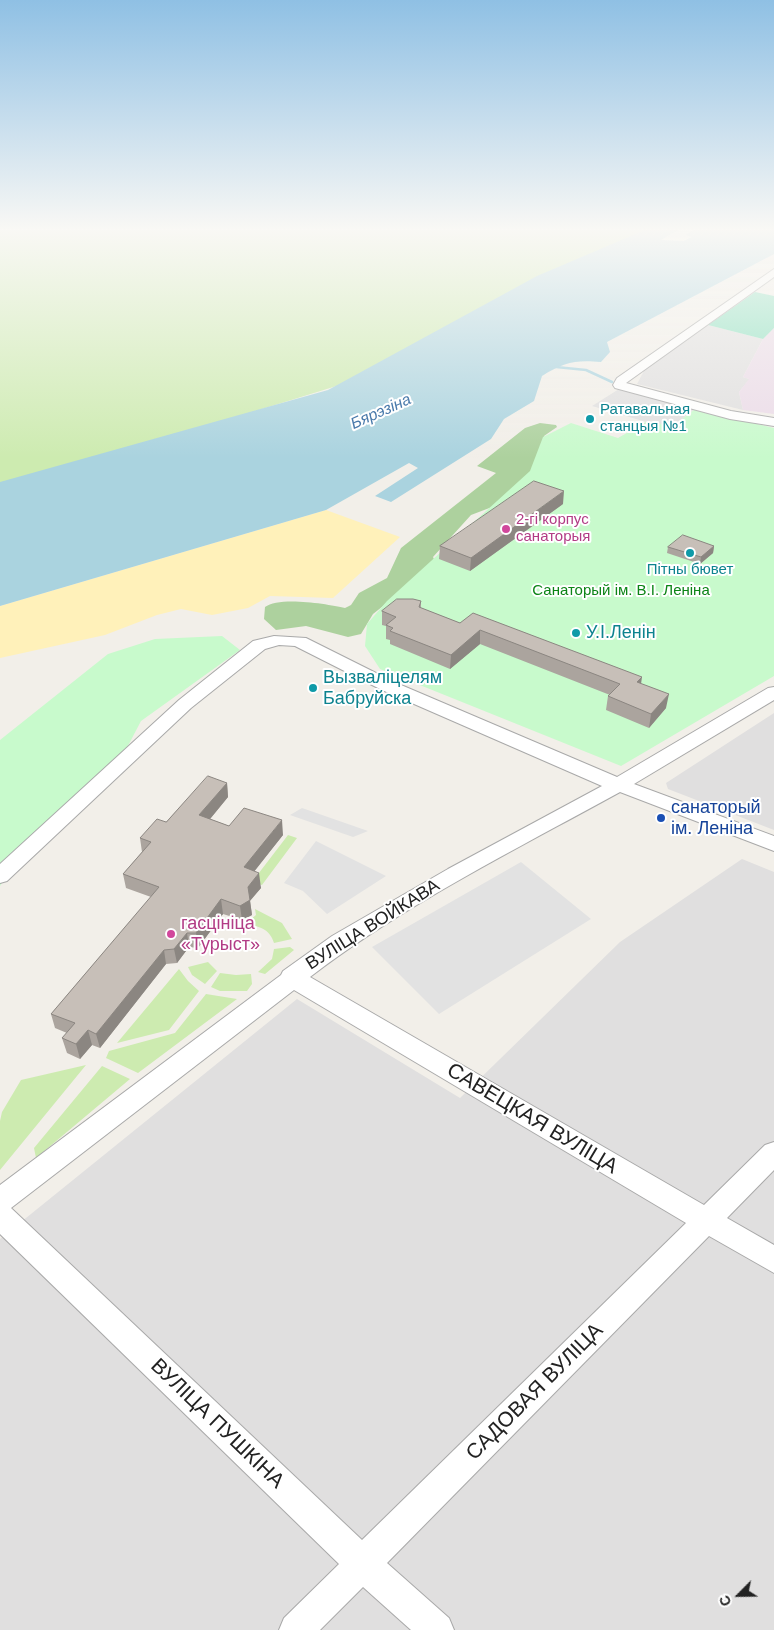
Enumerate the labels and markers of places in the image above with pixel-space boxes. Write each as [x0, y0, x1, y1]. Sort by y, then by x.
place label: Ратавальная станцыя №1 [600, 401, 690, 436]
marker: Ратавальная станцыя №1 [584, 413, 596, 425]
place label: 2-гі корпус санаторыя [516, 511, 590, 546]
marker: 2-гі корпус санаторыя [500, 523, 512, 535]
marker: Пітны бювет [684, 547, 696, 559]
place label: Пітны бювет [647, 561, 733, 579]
place label: У.І.Ленін [586, 622, 656, 644]
marker: У.І.Ленін [570, 627, 582, 639]
place label: Вызваліцелям Бабруйска [323, 667, 442, 710]
marker: Вызваліцелям Бабруйска [307, 682, 319, 694]
place label: санаторый ім. Леніна [671, 797, 761, 840]
marker: санаторый ім. Леніна [655, 812, 667, 824]
place label: гасцініца «Турыст» [181, 913, 260, 956]
marker: гасцініца «Турыст» [165, 928, 177, 940]

